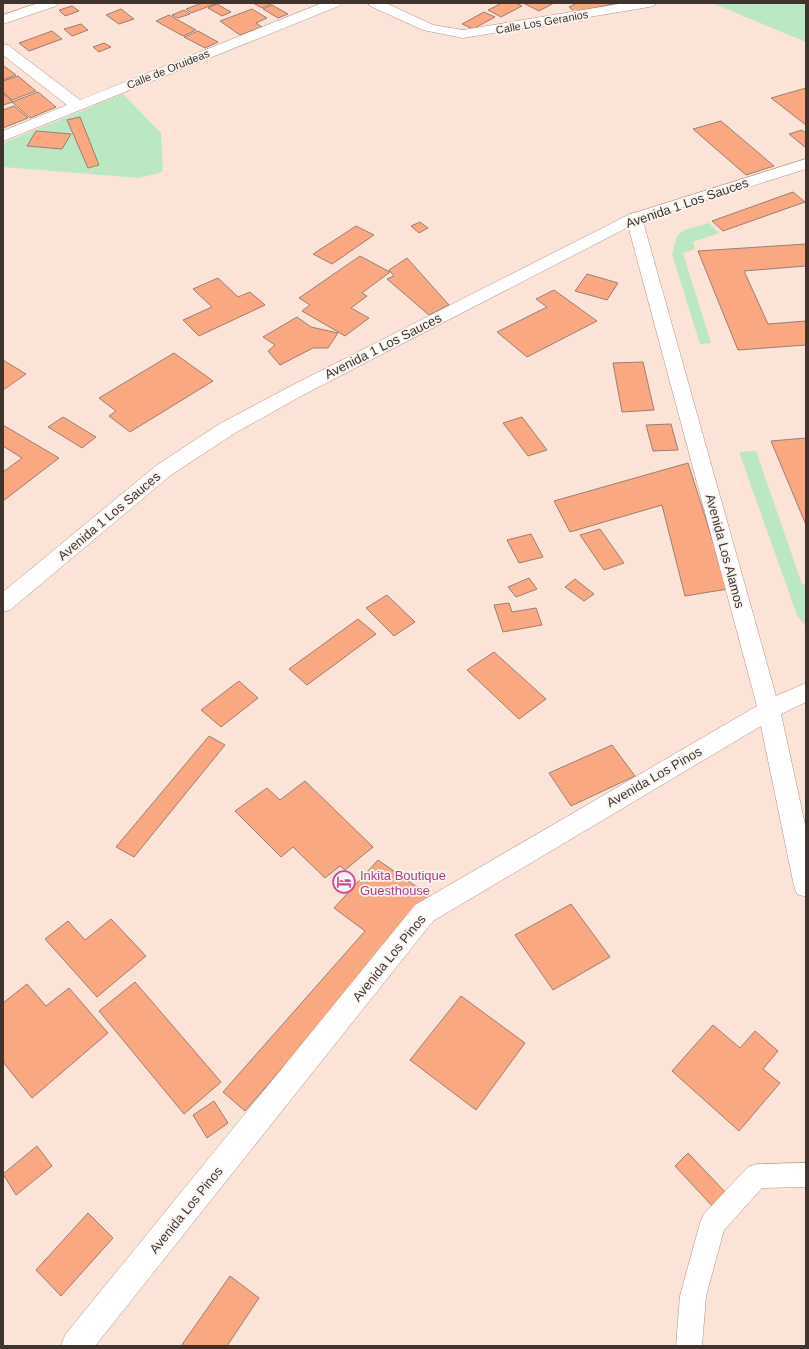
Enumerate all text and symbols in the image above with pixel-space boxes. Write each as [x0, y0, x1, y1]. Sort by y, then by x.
street label: Calle Los Geranios [495, 8, 590, 36]
street label: Calle de Oruideas [125, 47, 212, 91]
street label: Avenida 1 Los Sauces [624, 175, 751, 231]
street label: Avenida 1 Los Sauces [322, 310, 444, 382]
street label: Avenida 1 Los Sauces [55, 468, 164, 563]
street label: Avenida Los Alamos [703, 492, 748, 610]
street label: Avenida Los Pinos [604, 743, 705, 810]
place label: Inkita Boutique Guesthouse [360, 868, 446, 898]
hotel icon: Inkita Boutique Guesthouse [331, 869, 357, 895]
street label: Avenida Los Pinos [349, 911, 429, 1004]
street label: Avenida Los Pinos [146, 1163, 226, 1256]

